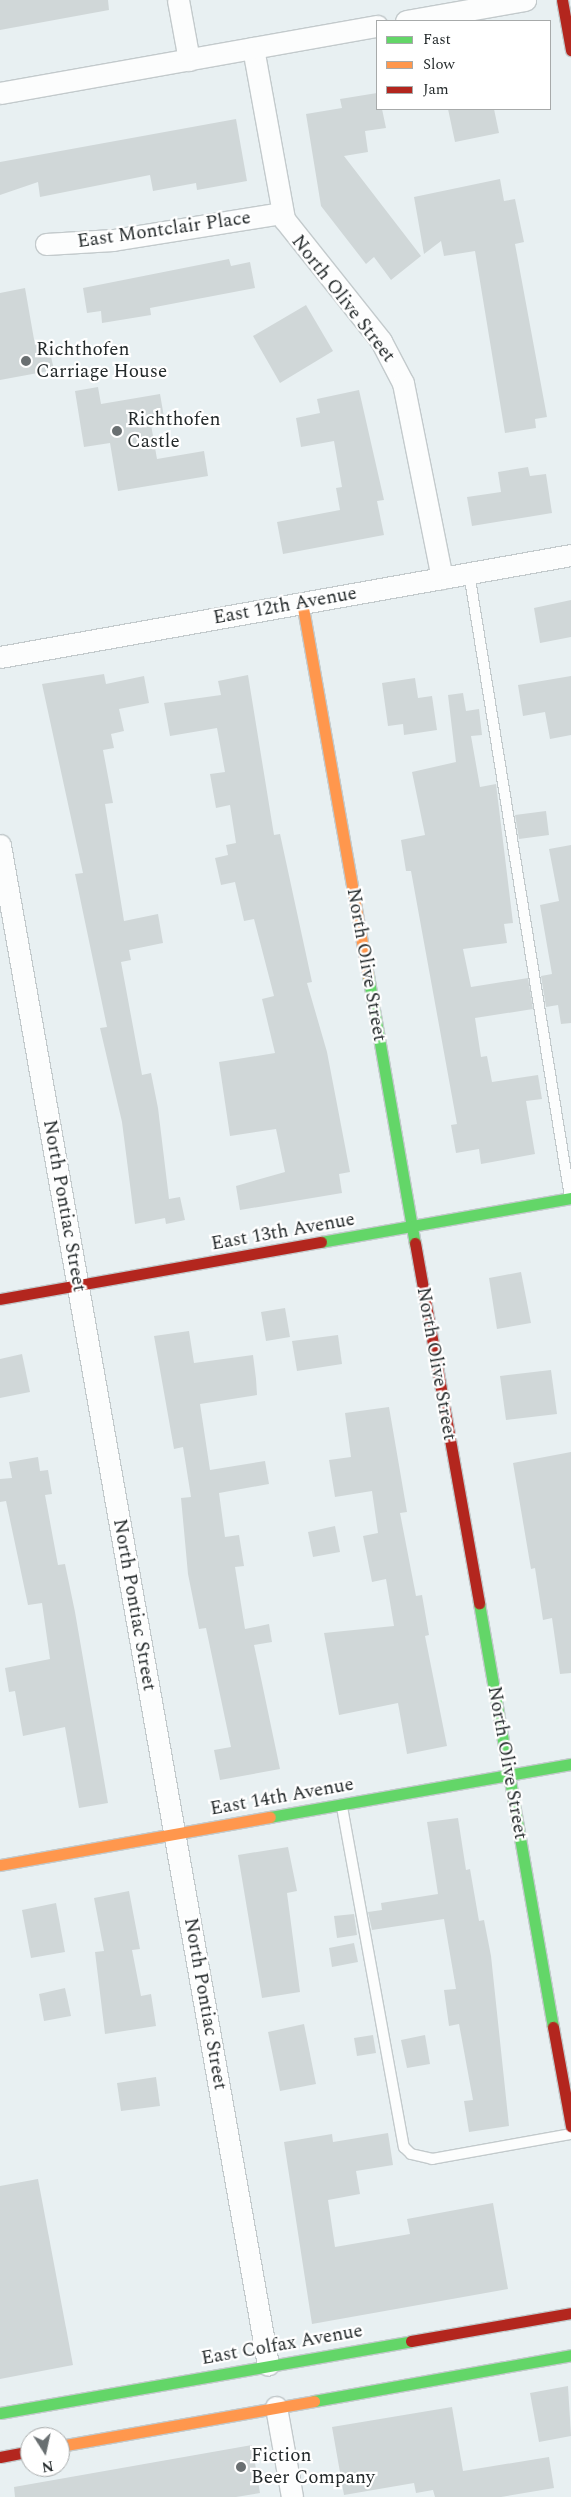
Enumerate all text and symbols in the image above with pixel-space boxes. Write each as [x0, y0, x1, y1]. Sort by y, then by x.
legend [376, 20, 551, 110]
text: Fast [423, 28, 451, 51]
text: Slow [423, 53, 455, 76]
text: Jam [423, 78, 449, 101]
street label: East Montclair Place [76, 207, 252, 253]
street label: North Olive Street [286, 231, 400, 367]
place label: Richthofen Carriage House [36, 339, 167, 383]
marker: Richthofen Carriage House [20, 355, 32, 367]
place label: Richthofen Castle [127, 409, 220, 453]
marker: Richthofen Castle [111, 425, 123, 437]
street label: East 12th Avenue [211, 582, 359, 630]
street label: North Olive Street [341, 887, 391, 1043]
street label: North Pontiac Street [38, 1118, 90, 1294]
street label: East 13th Avenue [209, 1208, 357, 1256]
street label: North Olive Street [411, 1286, 461, 1442]
street label: North Pontiac Street [108, 1517, 160, 1693]
street label: North Olive Street [482, 1685, 532, 1841]
street label: East 14th Avenue [208, 1773, 356, 1821]
street label: North Pontiac Street [179, 1916, 231, 2092]
street label: East Colfax Avenue [200, 2320, 364, 2370]
north arrow [20, 2427, 70, 2477]
place label: Fiction Beer Company [251, 2445, 375, 2489]
text: N [40, 2455, 55, 2478]
marker: Fiction Beer Company [235, 2461, 247, 2473]

